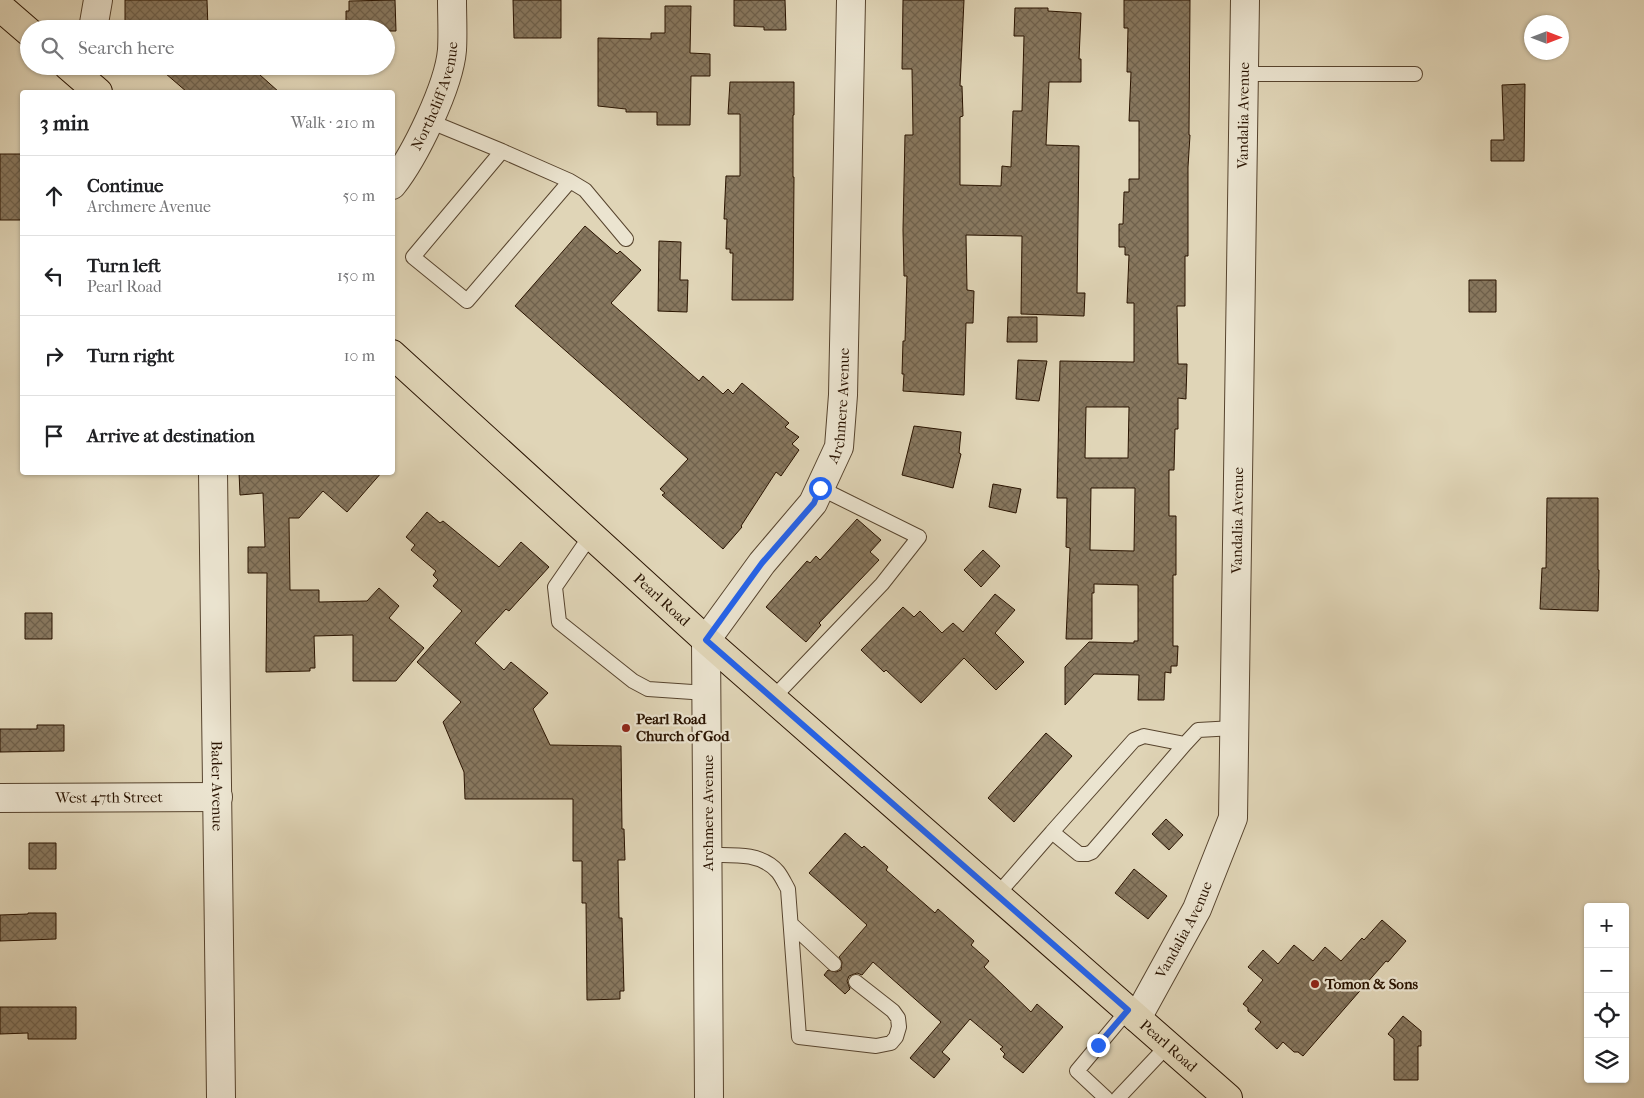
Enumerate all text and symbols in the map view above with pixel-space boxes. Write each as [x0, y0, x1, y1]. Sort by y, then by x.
north arrow [1524, 15, 1569, 60]
search box [20, 20, 395, 75]
icon: search [38, 34, 66, 62]
text: Search here [78, 37, 174, 59]
street label: Northcliff Avenue [407, 41, 461, 153]
street label: Vandalia Avenue [1234, 61, 1253, 170]
text: 3 min [40, 111, 89, 135]
text: Walk · 210 m [291, 113, 375, 132]
text: Continue [87, 175, 163, 197]
icon: ahead [40, 182, 68, 210]
text: 50 m [343, 186, 375, 205]
text: Archmere Avenue [87, 197, 211, 216]
text: Turn left [87, 255, 161, 277]
icon: left [40, 262, 68, 290]
text: 150 m [337, 266, 375, 285]
text: Pearl Road [87, 277, 162, 296]
icon: right [40, 342, 68, 370]
text: Turn right [87, 345, 174, 367]
text: 10 m [344, 346, 375, 365]
street label: Archmere Avenue [823, 347, 853, 467]
icon: arrive [40, 422, 68, 450]
text: Arrive at destination [87, 425, 255, 447]
street label: Vandalia Avenue [1228, 466, 1247, 575]
route start [809, 477, 832, 500]
street label: Pearl Road [630, 570, 694, 631]
place label: Pearl Road Church of God [636, 710, 730, 745]
marker: Pearl Road Church of God [620, 722, 632, 734]
street label: Bader Avenue [207, 741, 227, 832]
street label: Archmere Avenue [699, 754, 717, 872]
street label: West 47th Street [54, 788, 163, 807]
street label: Vandalia Avenue [1151, 878, 1216, 982]
map controls [1584, 903, 1629, 1083]
button: + [1584, 903, 1629, 948]
button: − [1584, 948, 1629, 993]
place label: Tomon & Sons [1324, 975, 1419, 993]
marker: Tomon & Sons [1309, 978, 1321, 990]
button: locate [1584, 993, 1629, 1038]
street label: Pearl Road [1136, 1016, 1201, 1076]
route end [1087, 1034, 1110, 1057]
button: layers [1584, 1038, 1629, 1083]

